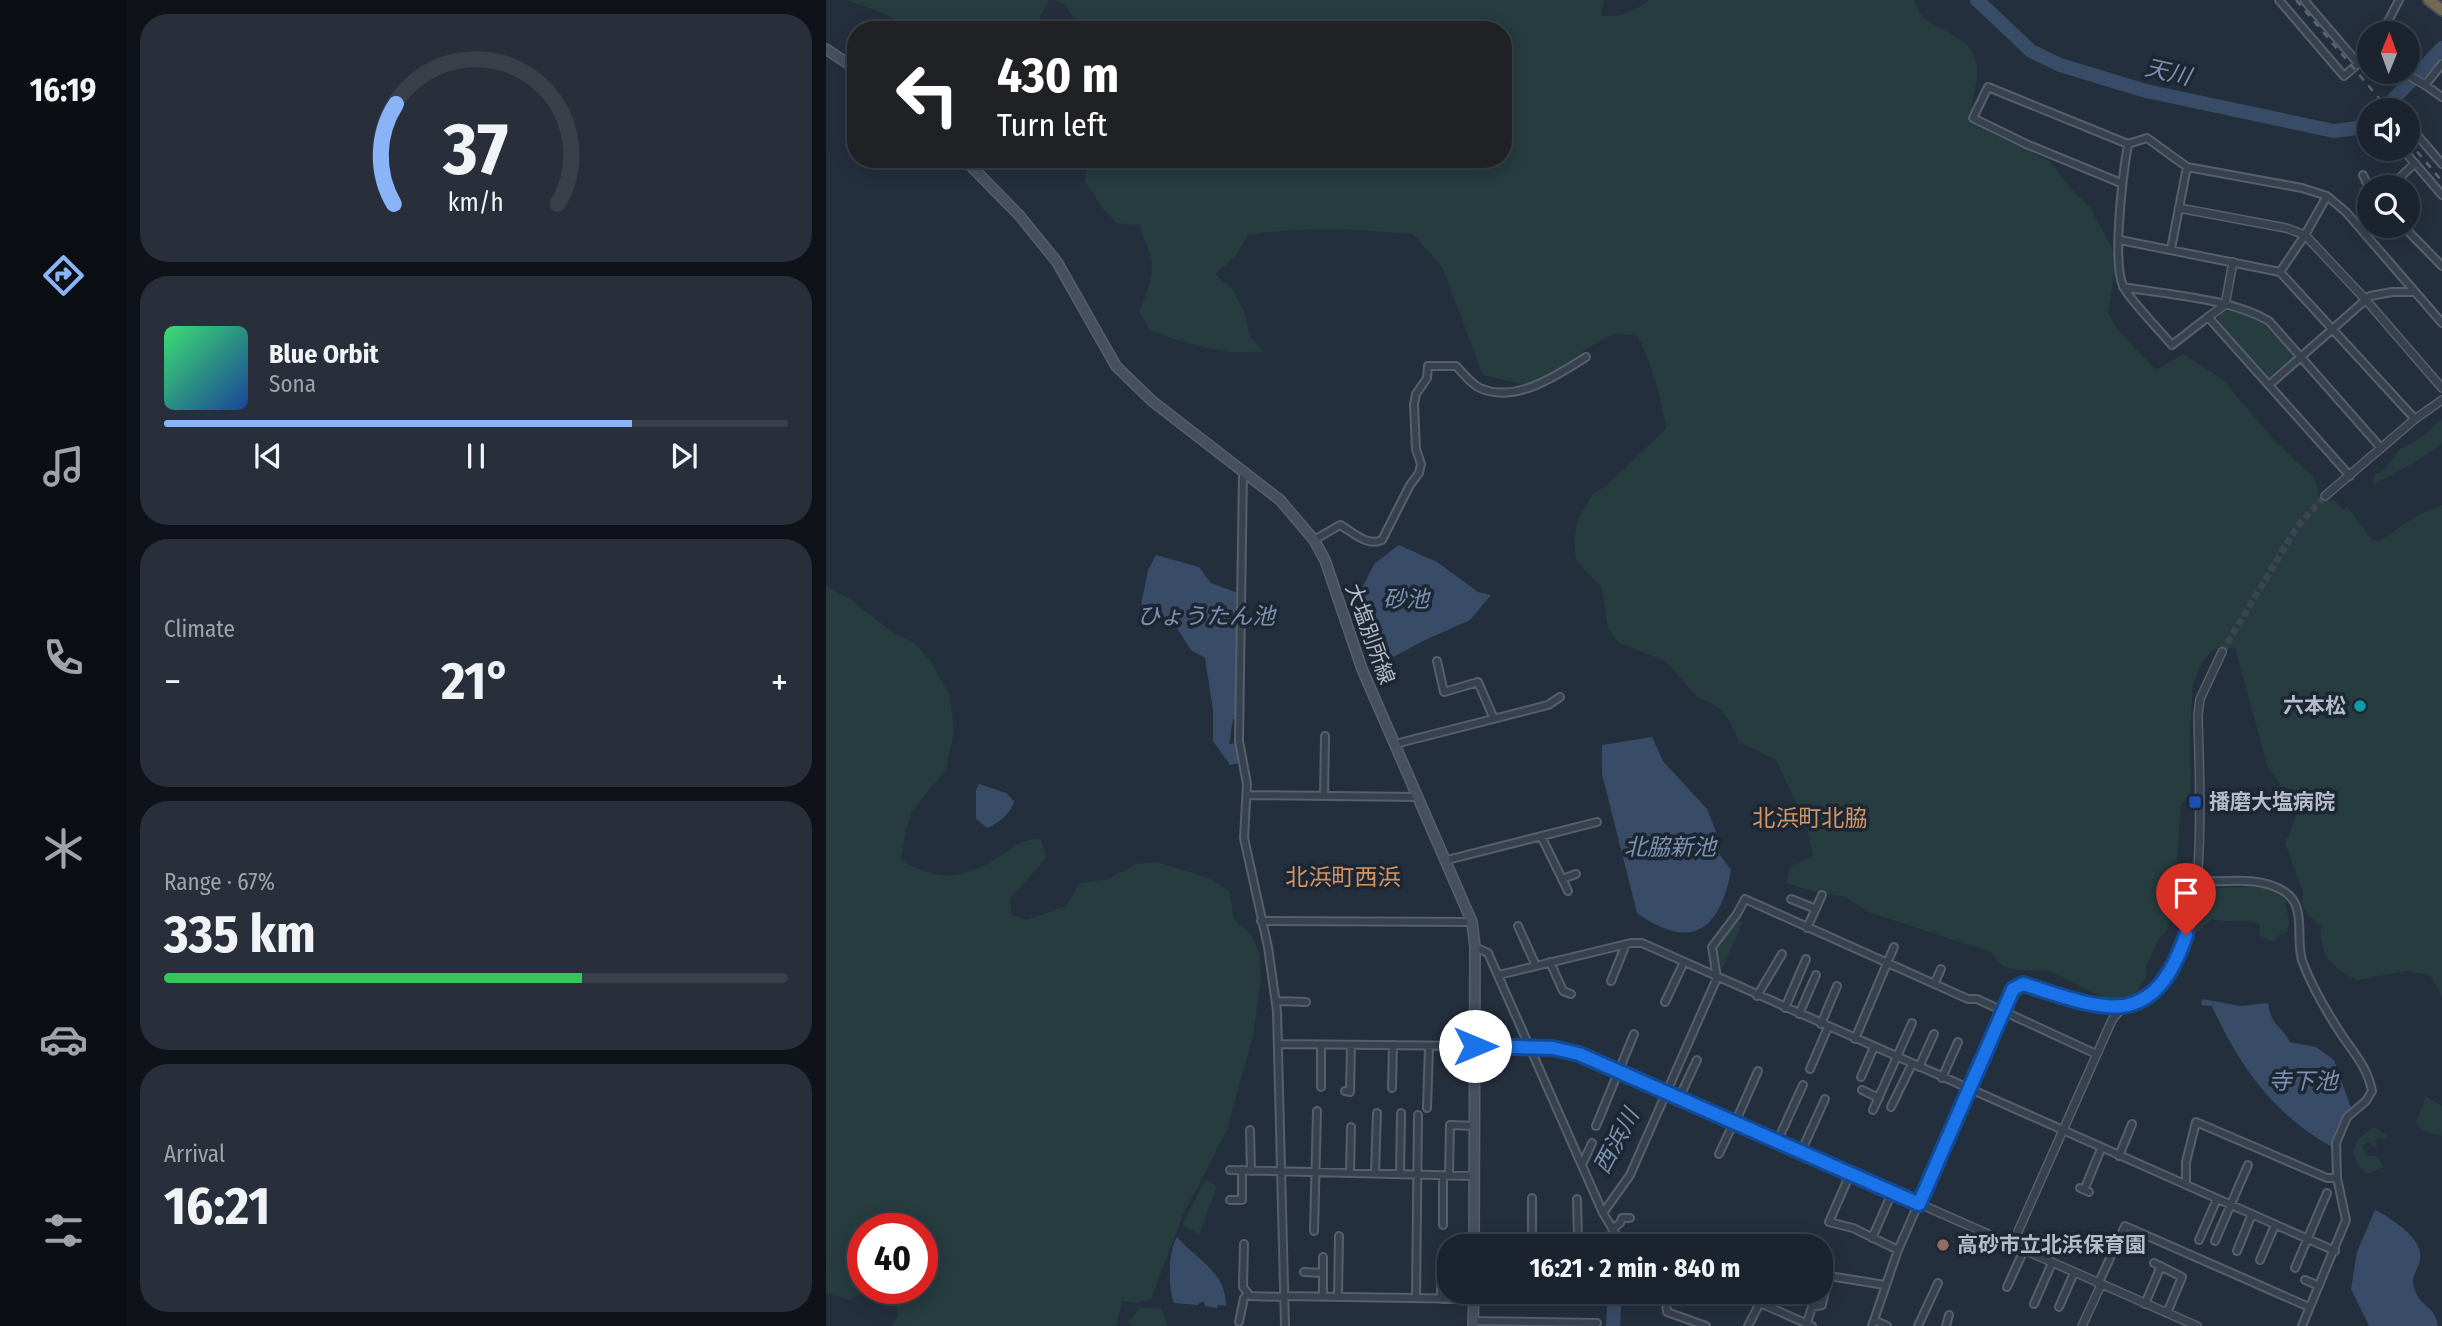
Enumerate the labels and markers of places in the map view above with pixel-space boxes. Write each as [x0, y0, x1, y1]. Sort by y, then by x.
place label: 六本松 [2283, 693, 2346, 719]
marker: 六本松 [2352, 698, 2368, 714]
place label: 播磨大塩病院 [2209, 789, 2335, 815]
marker: 播磨大塩病院 [2187, 794, 2203, 810]
pin [2156, 863, 2216, 935]
place label: 高砂市立北浜保育園 [1957, 1232, 2146, 1258]
marker: 高砂市立北浜保育園 [1935, 1237, 1951, 1253]

